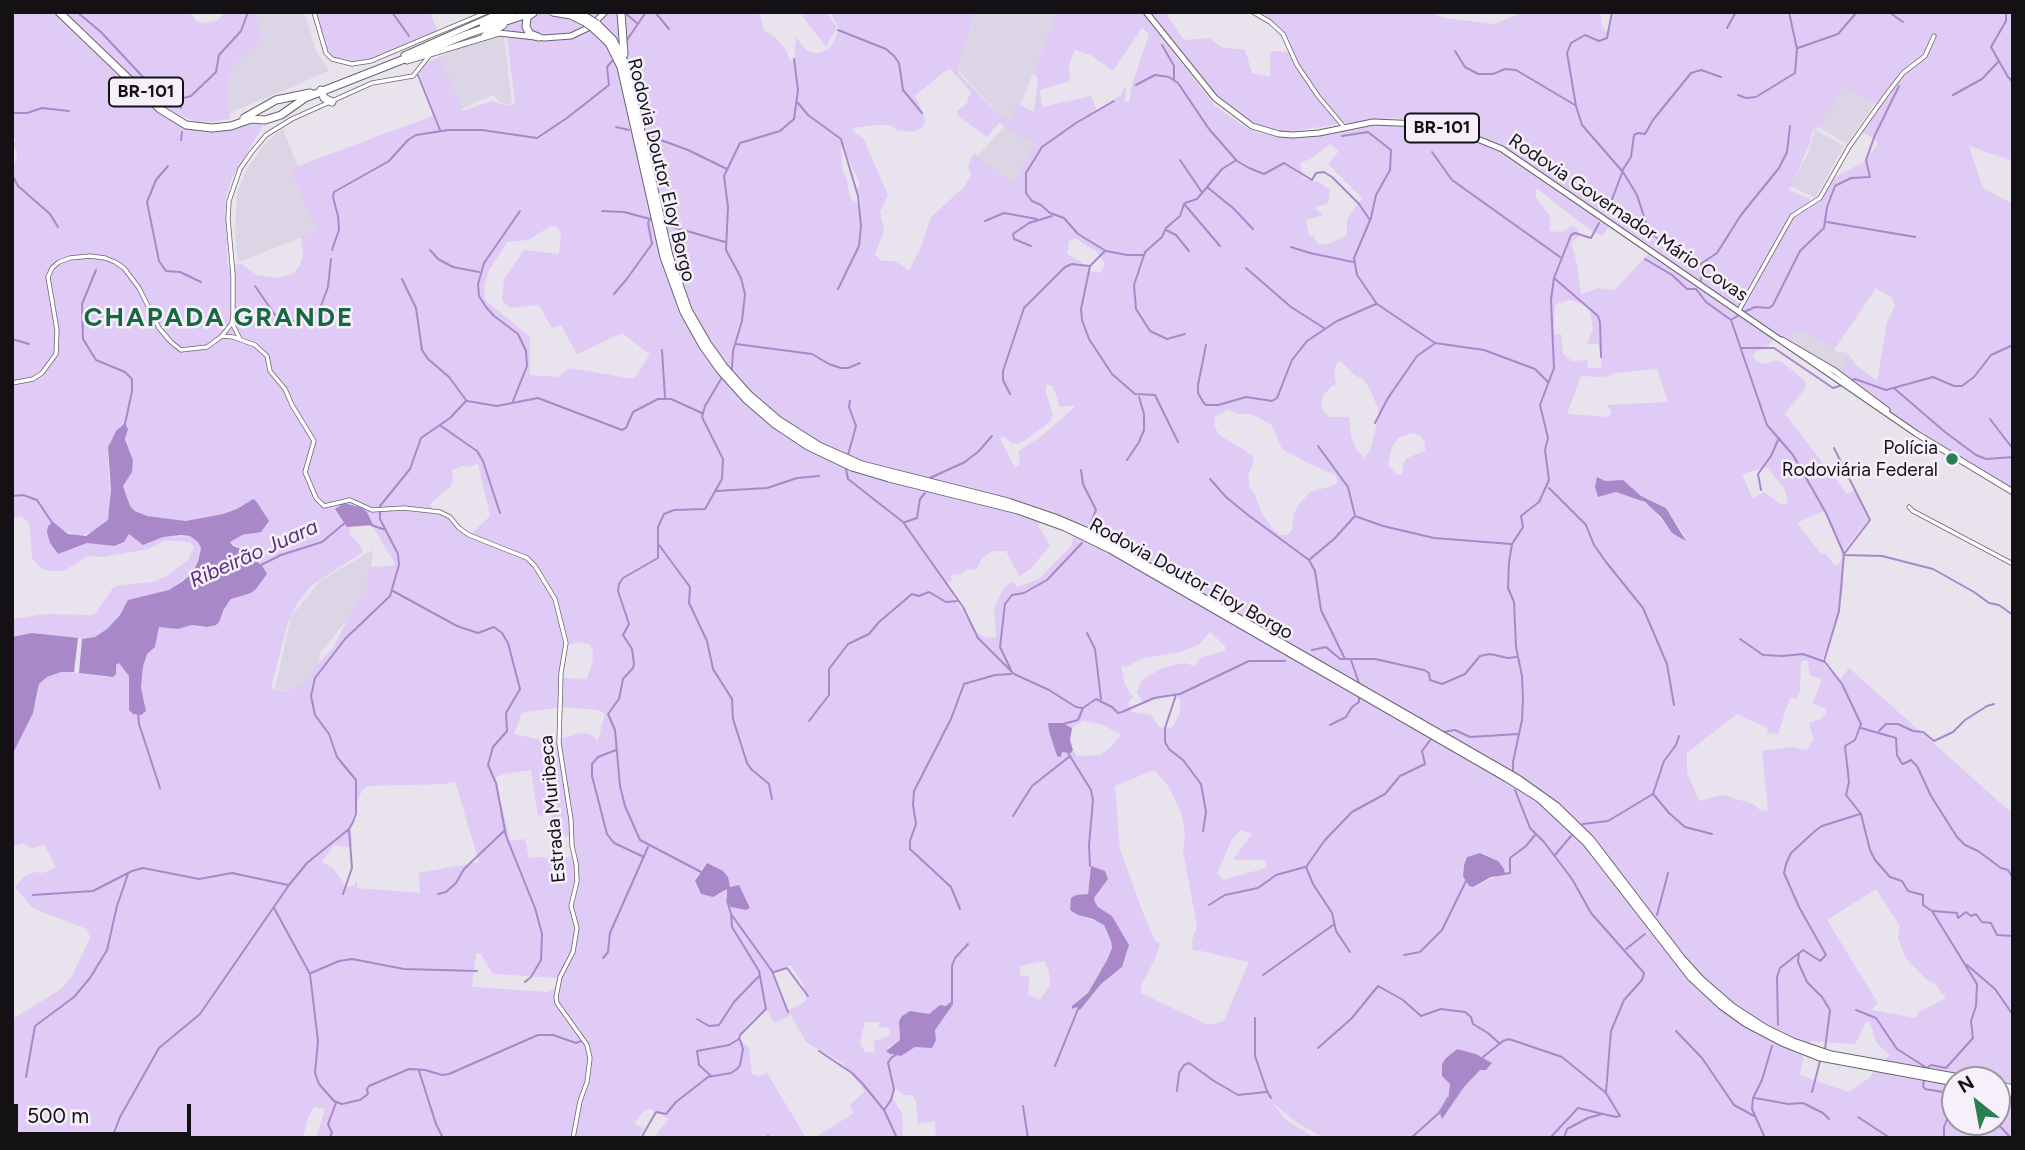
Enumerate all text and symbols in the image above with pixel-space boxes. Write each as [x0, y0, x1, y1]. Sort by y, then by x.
street label: Rodovia Doutor Eloy Borgo [622, 56, 700, 284]
road number: BR-101 [109, 78, 183, 106]
road number: BR-101 [1405, 113, 1479, 142]
street label: Rodovia Governador Mário Covas [1504, 129, 1752, 307]
district label: CHAPADA GRANDE [85, 302, 353, 334]
place label: Polícia Rodoviária Federal [1782, 437, 1938, 481]
marker: Polícia Rodoviária Federal [1944, 451, 1960, 467]
street label: Rodovia Doutor Eloy Borgo [1085, 513, 1297, 645]
water label: Ribeirão Juara [186, 514, 322, 594]
street label: Estrada Muribeca [535, 734, 571, 884]
north arrow [1941, 1066, 2011, 1136]
text: N [1954, 1071, 1978, 1098]
scale bar [18, 1090, 194, 1134]
text: 500 m [27, 1103, 89, 1128]

